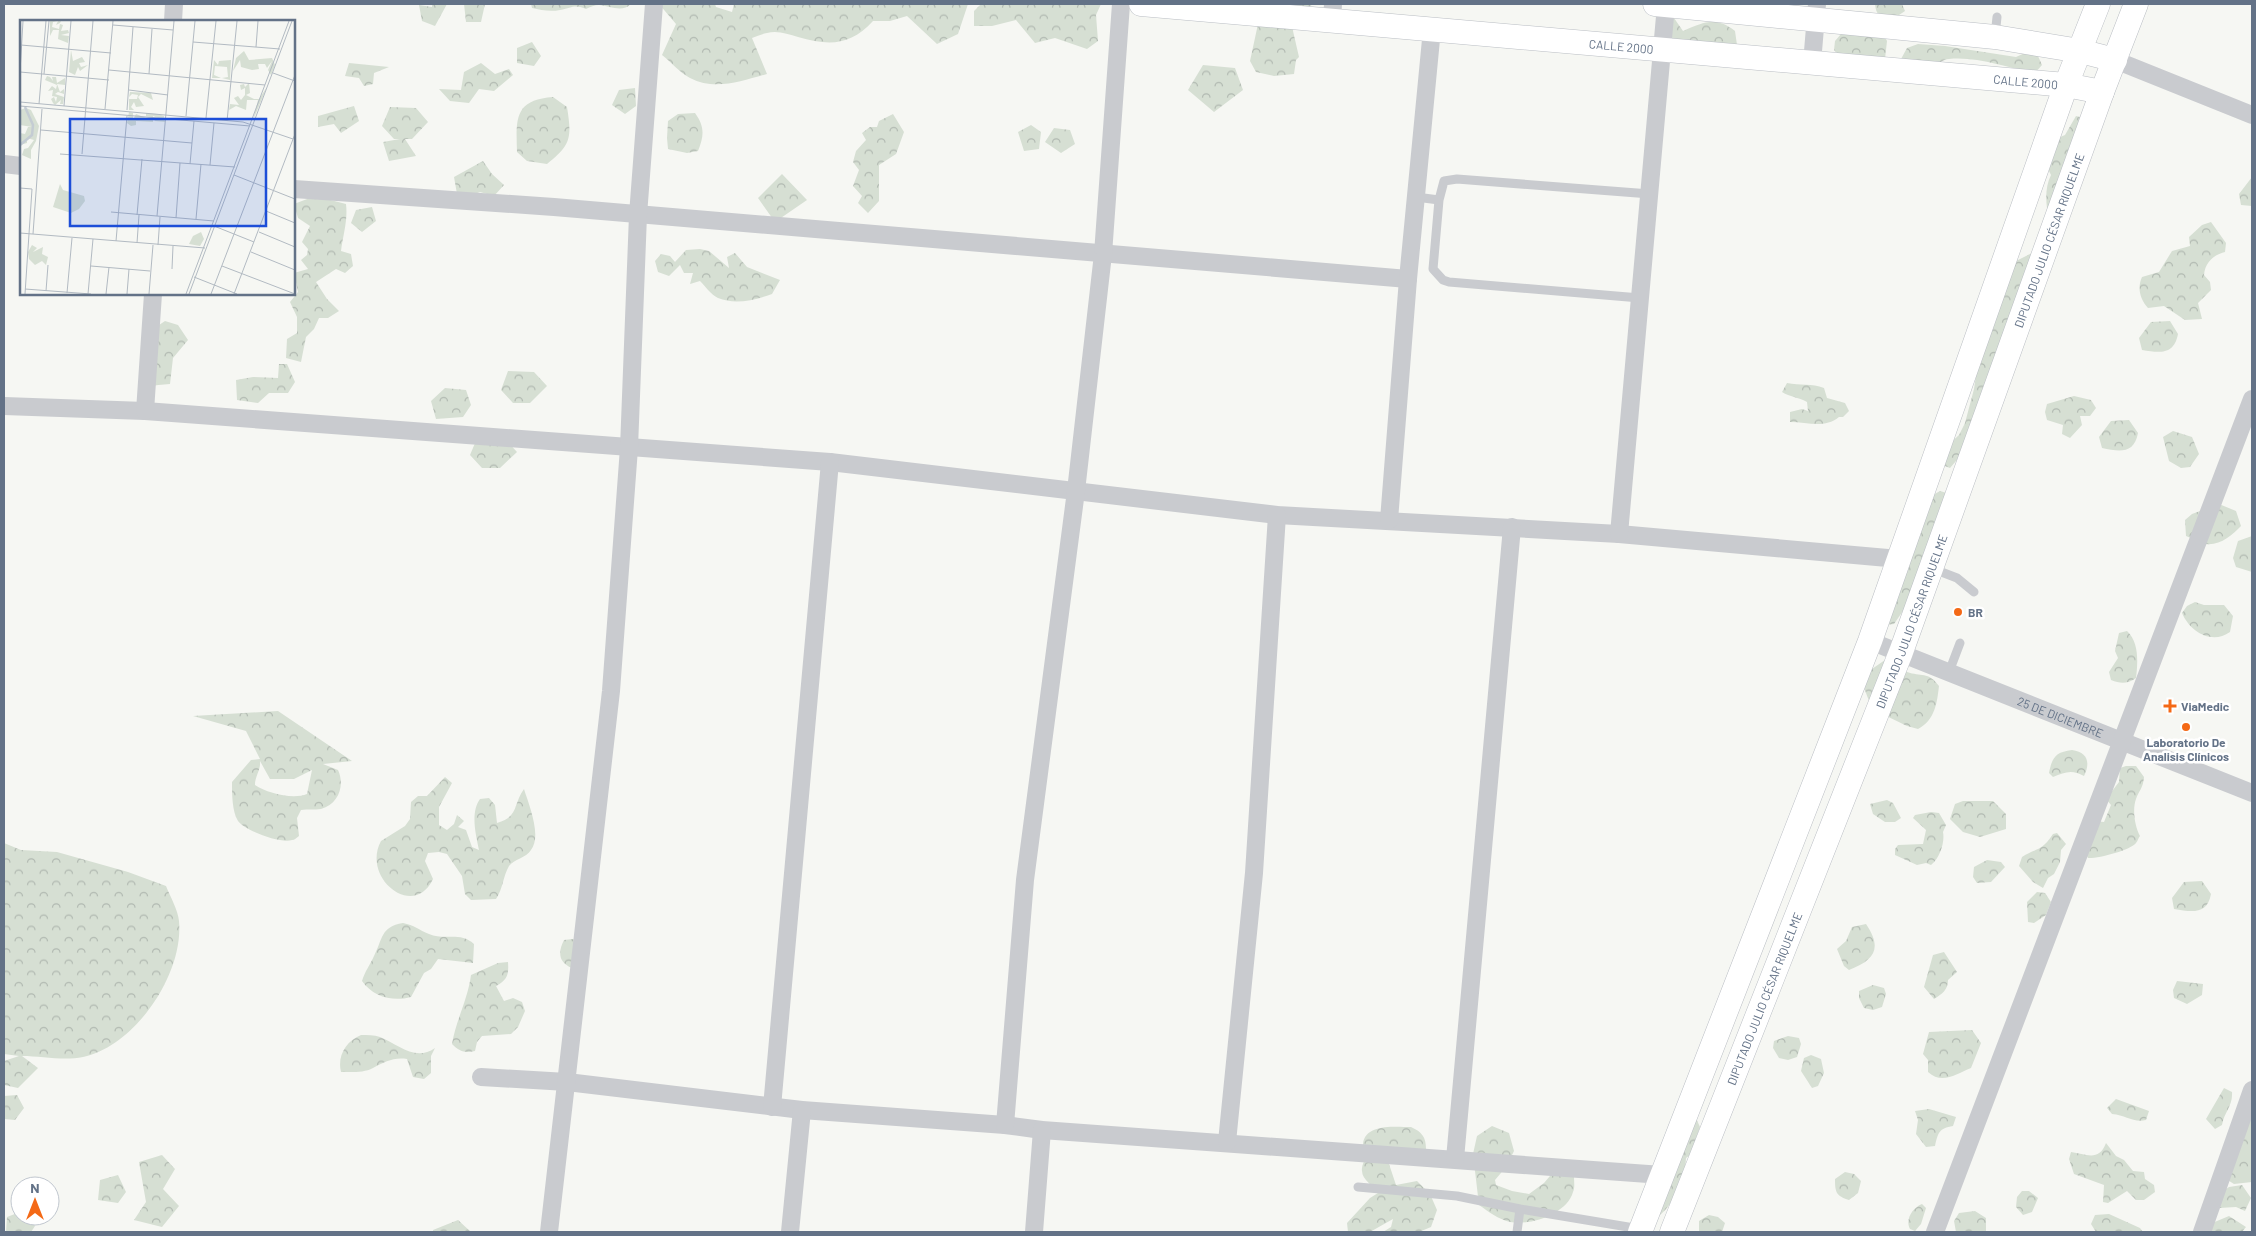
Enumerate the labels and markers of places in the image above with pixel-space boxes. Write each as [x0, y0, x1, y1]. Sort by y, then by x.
place label: BR [1968, 605, 1983, 619]
marker: BR [1952, 606, 1964, 618]
marker: ViaMedic [2163, 699, 2177, 713]
place label: ViaMedic [2181, 699, 2230, 713]
marker: Laboratorio De Analisis Clínicos [2180, 721, 2192, 733]
place label: Laboratorio De Analisis Clínicos [2143, 735, 2229, 763]

